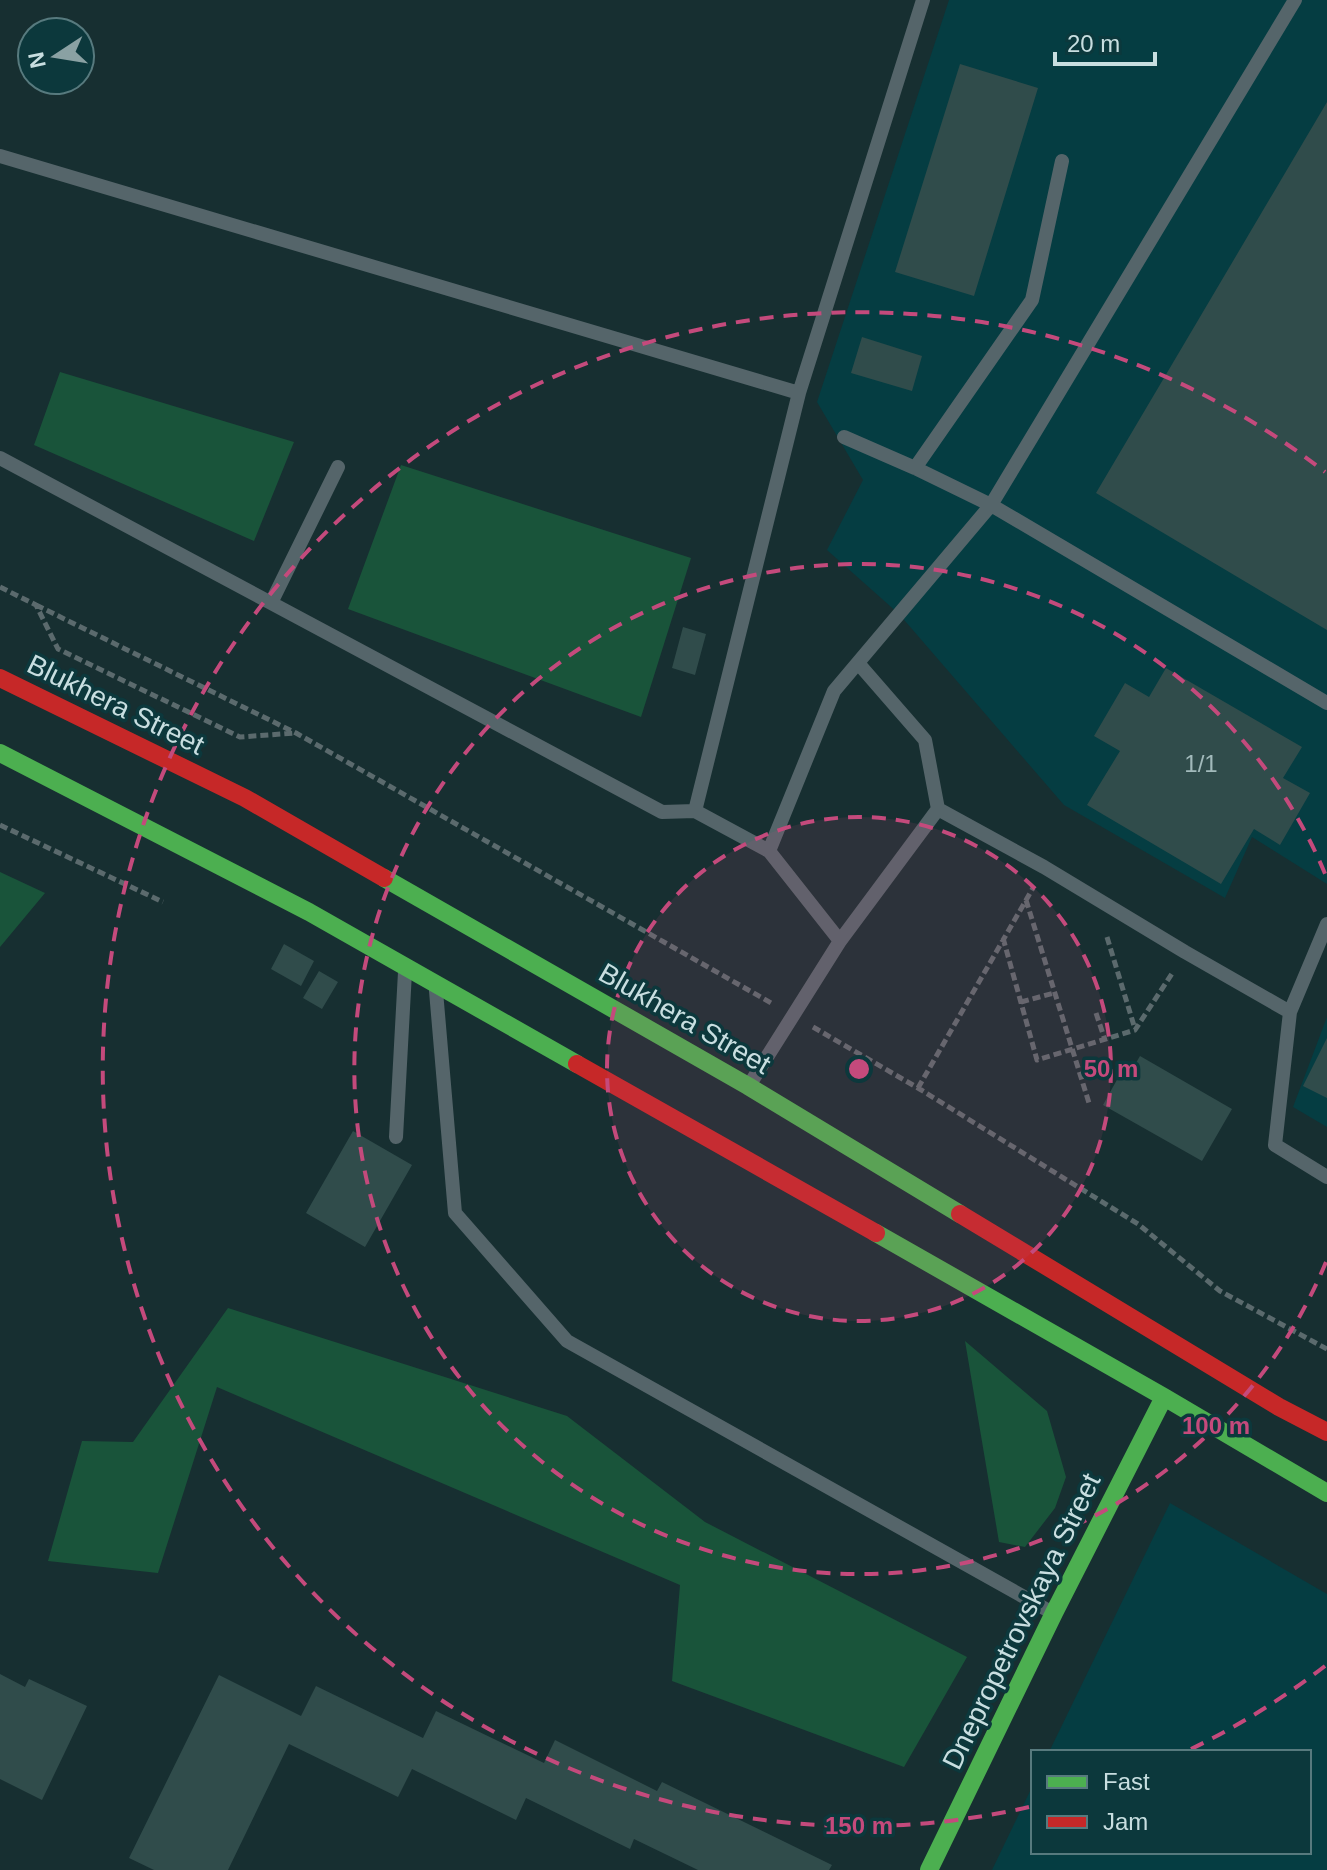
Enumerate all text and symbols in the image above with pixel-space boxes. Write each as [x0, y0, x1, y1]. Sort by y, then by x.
north arrow [16, 16, 96, 96]
scale bar [1055, 16, 1155, 66]
text: 20 m [1067, 30, 1120, 57]
text: N [23, 50, 51, 70]
street label: Blukhera Street [22, 648, 210, 761]
house number: 1/1 [1184, 750, 1218, 777]
street label: Blukhera Street [593, 957, 776, 1080]
centre of rings [845, 1055, 873, 1083]
text: 50 m [1084, 1055, 1138, 1082]
text: 100 m [1182, 1412, 1250, 1439]
street label: Dnepropetrovskaya Street [936, 1468, 1107, 1774]
legend [1031, 1750, 1311, 1854]
text: Fast [1103, 1768, 1150, 1795]
text: Jam [1103, 1808, 1148, 1835]
text: 150 m [825, 1812, 893, 1839]

